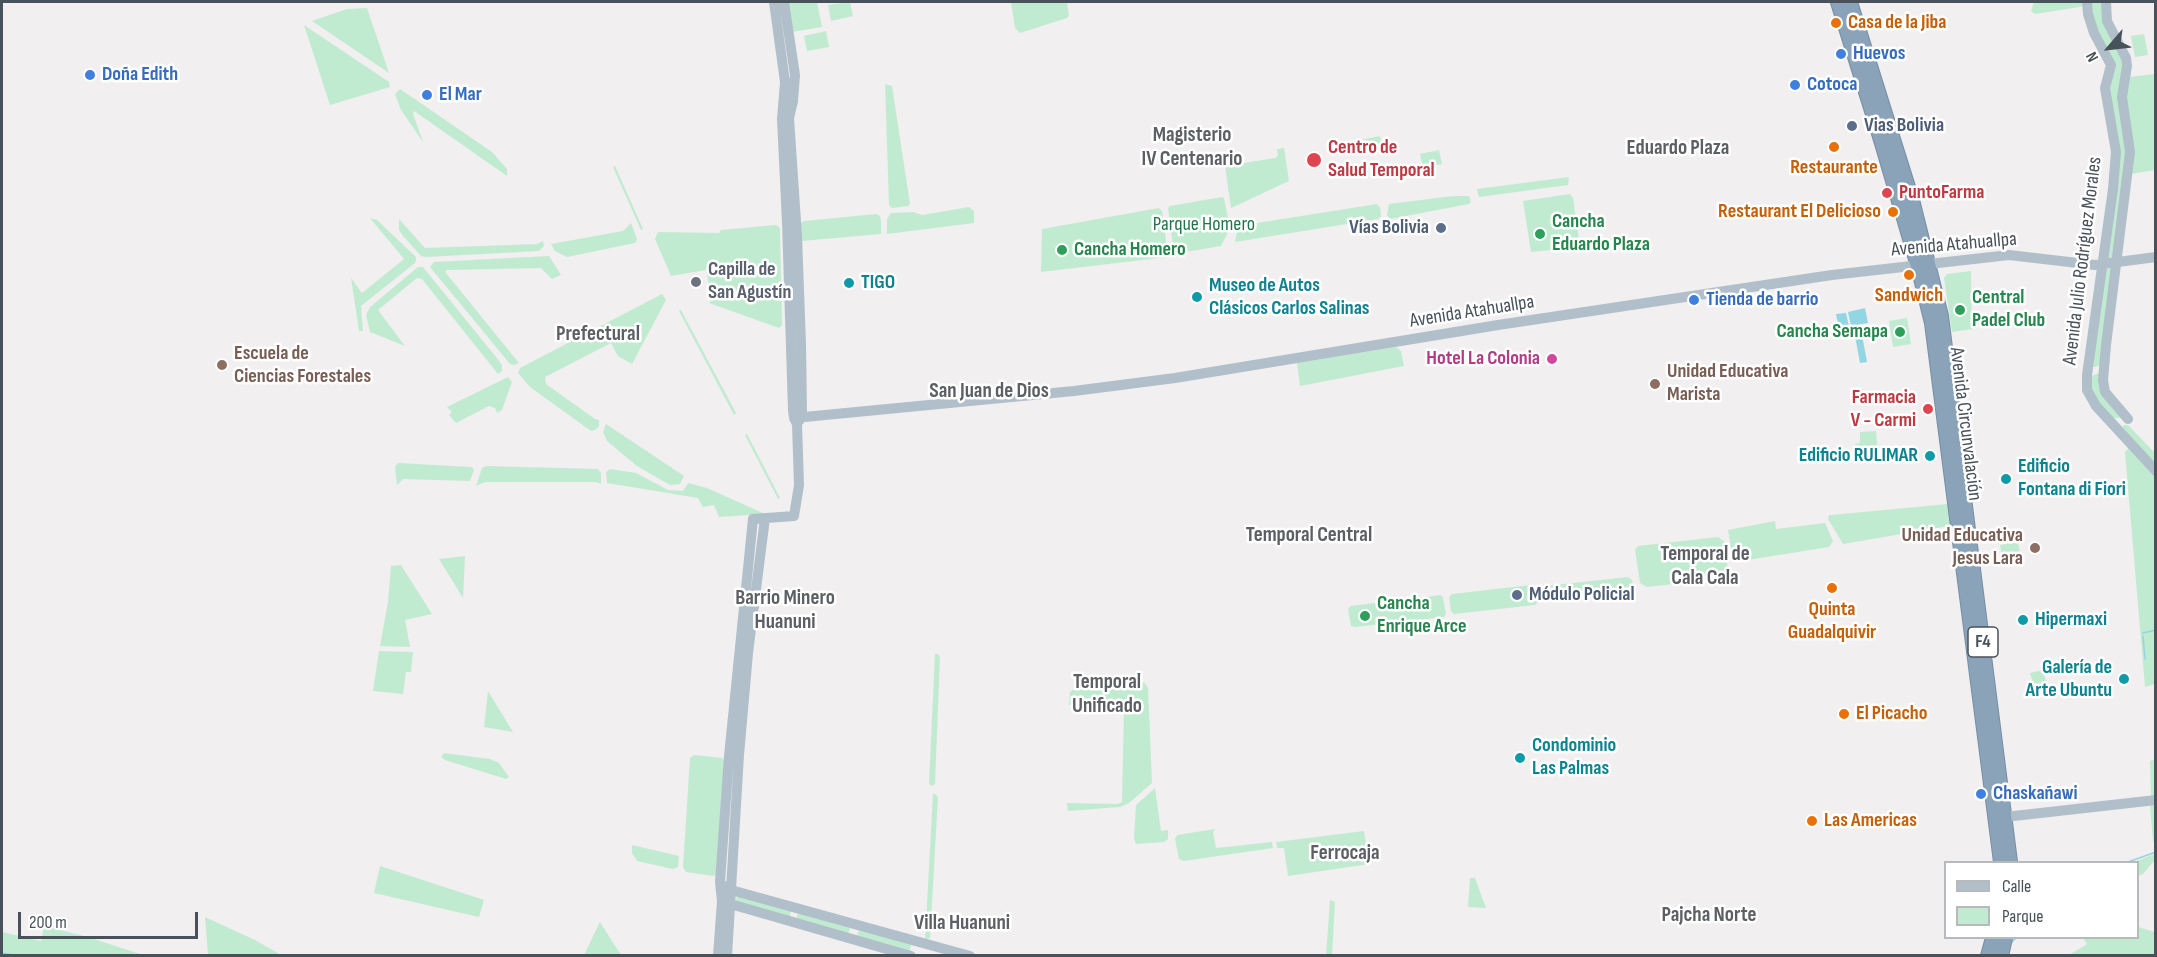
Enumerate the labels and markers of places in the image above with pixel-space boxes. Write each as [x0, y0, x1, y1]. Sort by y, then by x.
place label: Casa de la Jiba [1848, 11, 1946, 35]
marker: Casa de la Jiba [1829, 16, 1843, 30]
place label: Huevos [1853, 42, 1905, 66]
marker: Huevos [1834, 47, 1848, 61]
place label: Doña Edith [102, 63, 178, 87]
marker: Doña Edith [83, 68, 97, 82]
place label: Cotoca [1807, 73, 1858, 97]
marker: Cotoca [1788, 78, 1802, 92]
place label: El Mar [439, 83, 482, 107]
marker: El Mar [420, 88, 434, 102]
place label: Vias Bolivia [1864, 114, 1944, 138]
marker: Vias Bolivia [1845, 119, 1859, 133]
place label: Centro de Salud Temporal [1328, 136, 1435, 183]
marker: Restaurante [1827, 140, 1841, 154]
marker: Centro de Salud Temporal [1305, 151, 1323, 169]
place label: Restaurante [1790, 156, 1878, 180]
place label: PuntoFarma [1899, 181, 1984, 205]
marker: PuntoFarma [1880, 186, 1894, 200]
place label: Restaurant El Delicioso [1718, 200, 1881, 224]
marker: Restaurant El Delicioso [1886, 205, 1900, 219]
place label: Cancha Eduardo Plaza [1552, 210, 1650, 257]
place label: Vías Bolivia [1349, 216, 1429, 240]
marker: Vías Bolivia [1434, 221, 1448, 235]
marker: Cancha Eduardo Plaza [1533, 227, 1547, 241]
place label: Cancha Homero [1074, 238, 1186, 262]
marker: Cancha Homero [1055, 243, 1069, 257]
place label: Capilla de San Agustín [708, 258, 791, 305]
marker: Sandwich [1902, 268, 1916, 282]
place label: TIGO [861, 271, 895, 295]
place label: Museo de Autos Clásicos Carlos Salinas [1209, 274, 1370, 321]
marker: Capilla de San Agustín [689, 275, 703, 289]
marker: TIGO [842, 276, 856, 290]
place label: Sandwich [1875, 284, 1943, 308]
place label: Central Padel Club [1972, 286, 2045, 333]
place label: Tienda de barrio [1706, 288, 1819, 312]
marker: Museo de Autos Clásicos Carlos Salinas [1190, 290, 1204, 304]
marker: Tienda de barrio [1687, 293, 1701, 307]
marker: Central Padel Club [1953, 303, 1967, 317]
place label: Cancha Semapa [1776, 320, 1888, 344]
marker: Cancha Semapa [1893, 325, 1907, 339]
place label: Escuela de Ciencias Forestales [234, 342, 371, 389]
place label: Hotel La Colonia [1426, 347, 1540, 371]
marker: Hotel La Colonia [1545, 352, 1559, 366]
marker: Escuela de Ciencias Forestales [215, 358, 229, 372]
place label: Unidad Educativa Marista [1667, 360, 1789, 407]
marker: Unidad Educativa Marista [1648, 377, 1662, 391]
place label: Farmacia V - Carmi [1851, 386, 1916, 433]
marker: Farmacia V - Carmi [1921, 402, 1935, 416]
place label: Edificio RULIMAR [1799, 444, 1918, 468]
marker: Edificio RULIMAR [1923, 449, 1937, 463]
place label: Edificio Fontana di Fiori [2018, 455, 2126, 502]
marker: Edificio Fontana di Fiori [1999, 472, 2013, 486]
place label: Unidad Educativa Jesus Lara [1901, 524, 2023, 571]
marker: Unidad Educativa Jesus Lara [2028, 541, 2042, 555]
marker: Quinta Guadalquivir [1825, 581, 1839, 595]
place label: Módulo Policial [1529, 583, 1635, 607]
marker: Módulo Policial [1510, 588, 1524, 602]
place label: Cancha Enrique Arce [1377, 592, 1467, 639]
place label: Quinta Guadalquivir [1788, 598, 1876, 645]
place label: Hipermaxi [2035, 608, 2107, 632]
marker: Cancha Enrique Arce [1358, 609, 1372, 623]
marker: Hipermaxi [2016, 613, 2030, 627]
place label: Galería de Arte Ubuntu [2025, 656, 2112, 703]
marker: Galería de Arte Ubuntu [2117, 672, 2131, 686]
place label: El Picacho [1856, 702, 1927, 726]
marker: El Picacho [1837, 707, 1851, 721]
place label: Condominio Las Palmas [1532, 734, 1616, 781]
marker: Condominio Las Palmas [1513, 751, 1527, 765]
place label: Chaskañawi [1993, 782, 2078, 806]
marker: Chaskañawi [1974, 787, 1988, 801]
place label: Las Americas [1824, 809, 1917, 833]
marker: Las Americas [1805, 814, 1819, 828]

